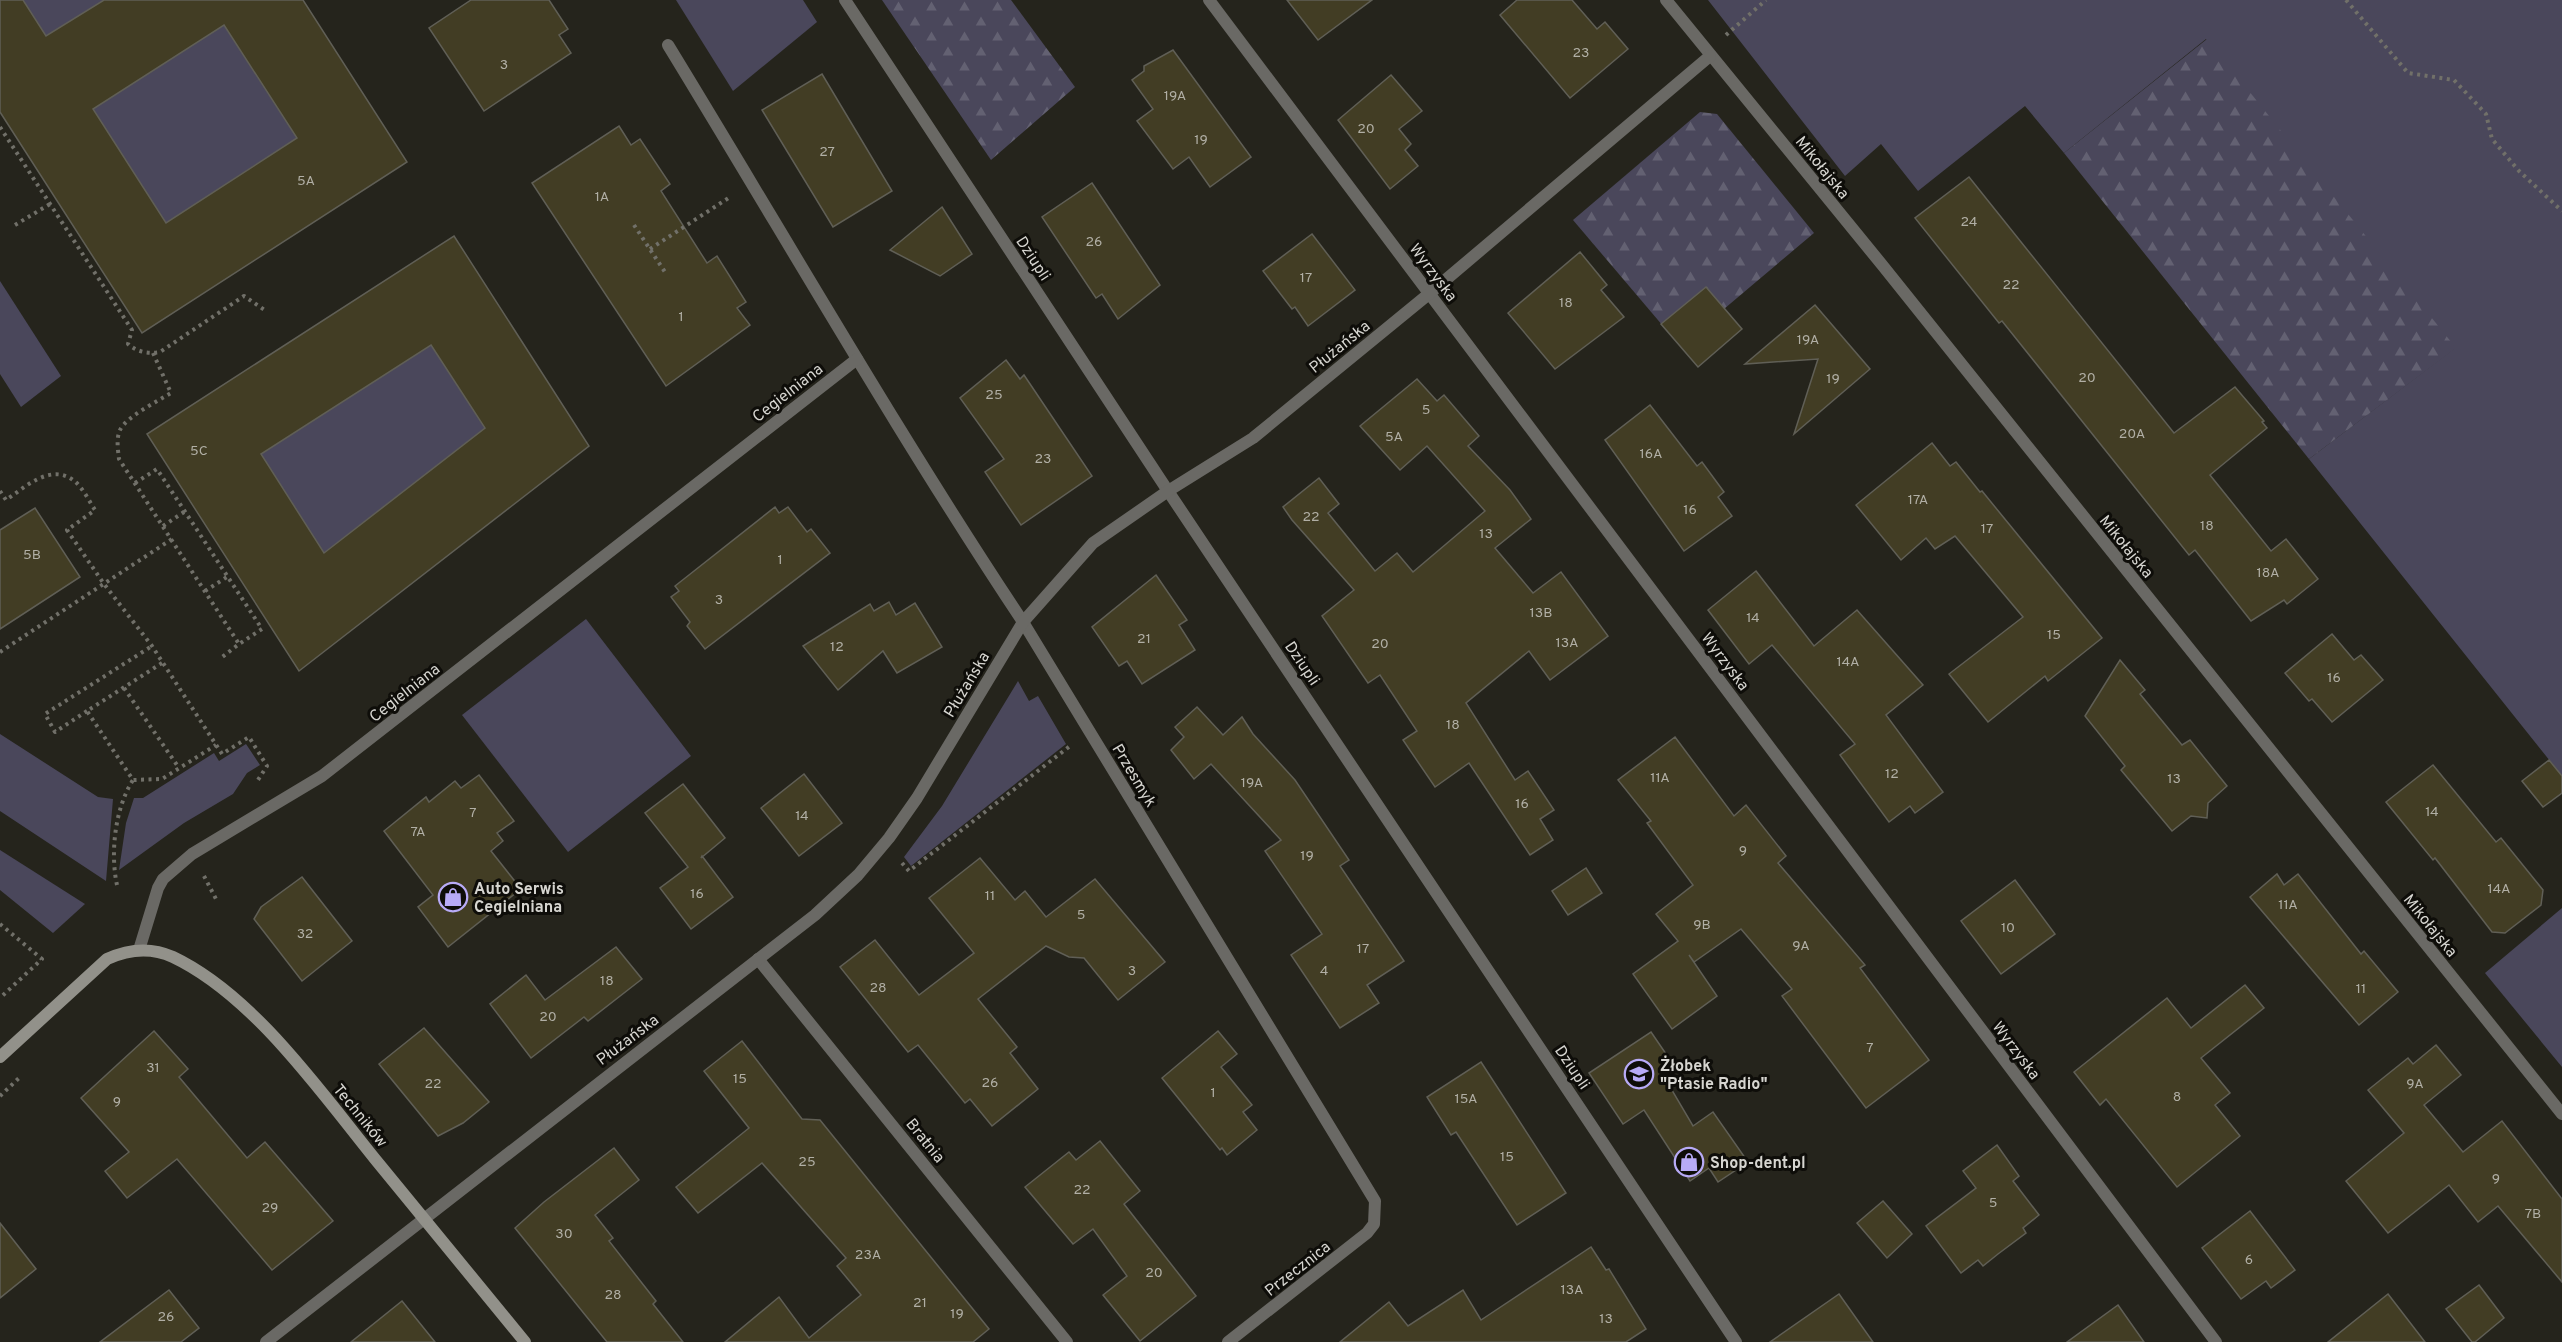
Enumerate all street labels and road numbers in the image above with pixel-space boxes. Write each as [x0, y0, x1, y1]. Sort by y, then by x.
street label: Mikołajska [1790, 133, 1853, 204]
street label: Dziupli [1011, 233, 1054, 285]
street label: Wyrzyska [1404, 240, 1461, 306]
street label: Płużańska [1306, 317, 1375, 378]
street label: Cegielniana [749, 360, 828, 427]
street label: Mikołajska [2094, 512, 2157, 583]
street label: Wyrzyska [1696, 629, 1753, 695]
street label: Dziupli [1279, 638, 1323, 690]
street label: Płużańska [940, 649, 995, 721]
street label: Cegielniana [366, 660, 445, 727]
street label: Przesmyk [1107, 741, 1160, 811]
street label: Mikołajska [2398, 891, 2461, 962]
street label: Płużańska [593, 1011, 663, 1071]
street label: Wyrzyska [1987, 1018, 2044, 1084]
street label: Dziupli [1549, 1042, 1593, 1094]
street label: Techników [328, 1081, 391, 1152]
street label: Bratnia [900, 1115, 948, 1168]
street label: Przecznica [1261, 1238, 1335, 1302]

